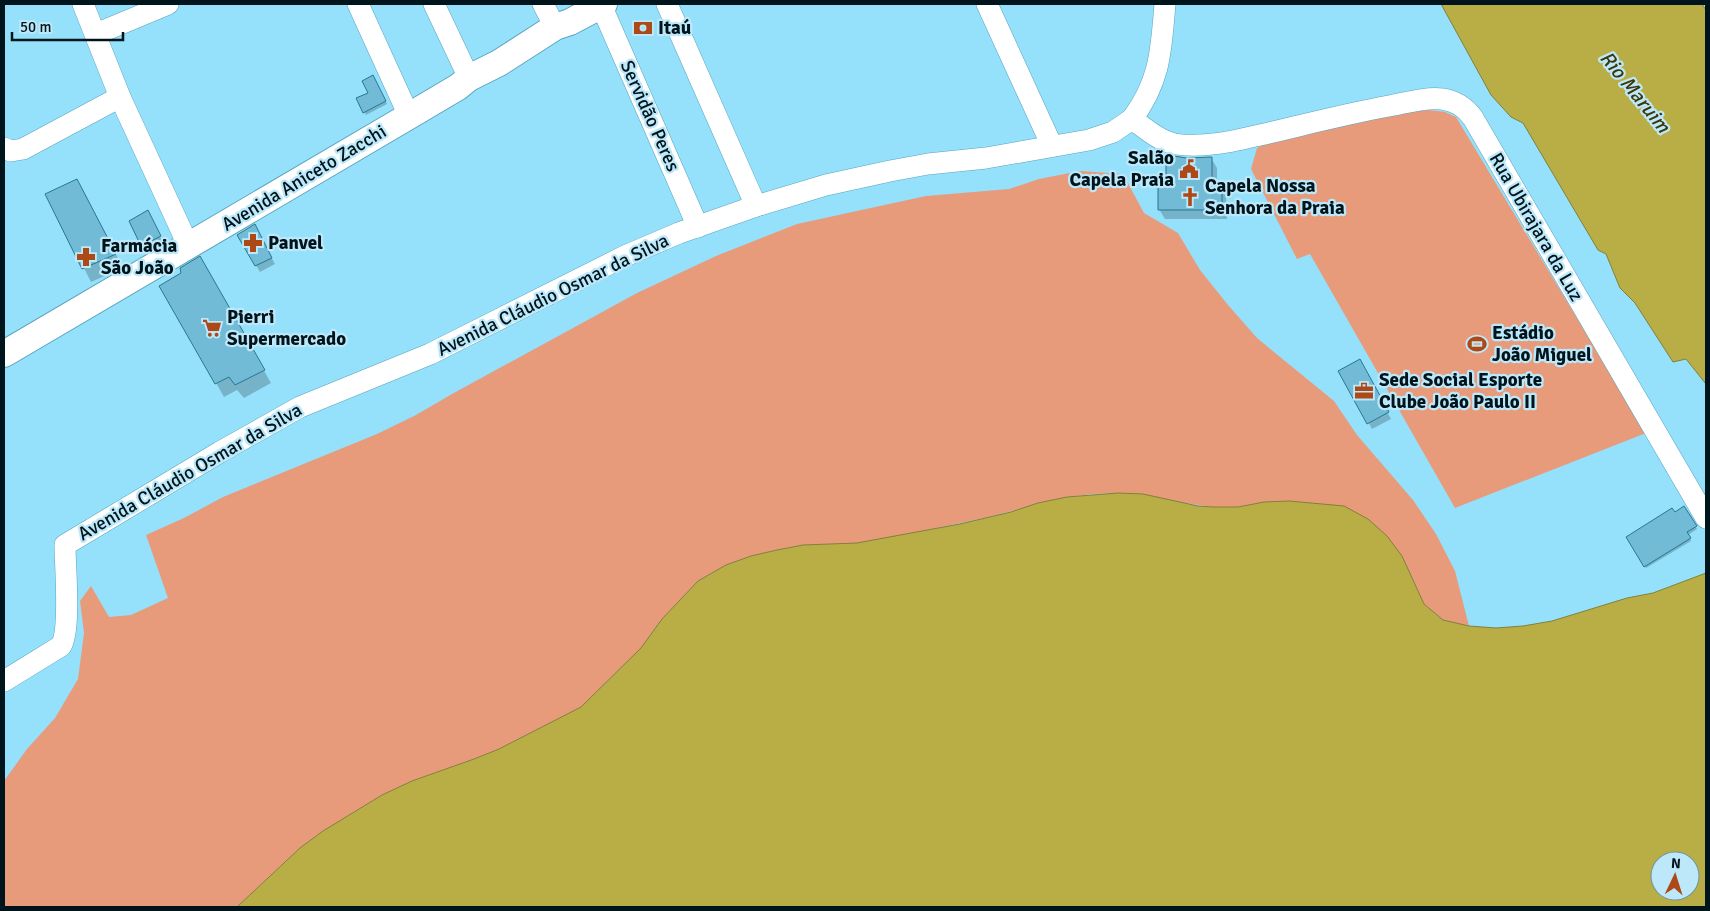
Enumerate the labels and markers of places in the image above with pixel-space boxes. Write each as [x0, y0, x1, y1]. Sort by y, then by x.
place label: Itaú [658, 16, 691, 40]
bank icon: Itaú [632, 17, 654, 39]
place label: Salão Capela Praia [1070, 146, 1174, 192]
public building icon: Salão Capela Praia [1178, 158, 1200, 180]
place label: Capela Nossa Senhora da Praia [1205, 174, 1345, 220]
church icon: Capela Nossa Senhora da Praia [1179, 186, 1201, 208]
place label: Panvel [268, 231, 323, 255]
pharmacy icon: Panvel [242, 232, 264, 254]
place label: Farmácia São João [101, 234, 178, 280]
pharmacy icon: Farmácia São João [75, 246, 97, 268]
place label: Pierri Supermercado [227, 305, 346, 351]
supermarket icon: Pierri Supermercado [201, 317, 223, 339]
place label: Estádio João Miguel [1492, 321, 1592, 367]
sports icon: Estádio João Miguel [1466, 333, 1488, 355]
place label: Sede Social Esporte Clube João Paulo II [1379, 368, 1542, 414]
office icon: Sede Social Esporte Clube João Paulo II [1353, 380, 1375, 402]

